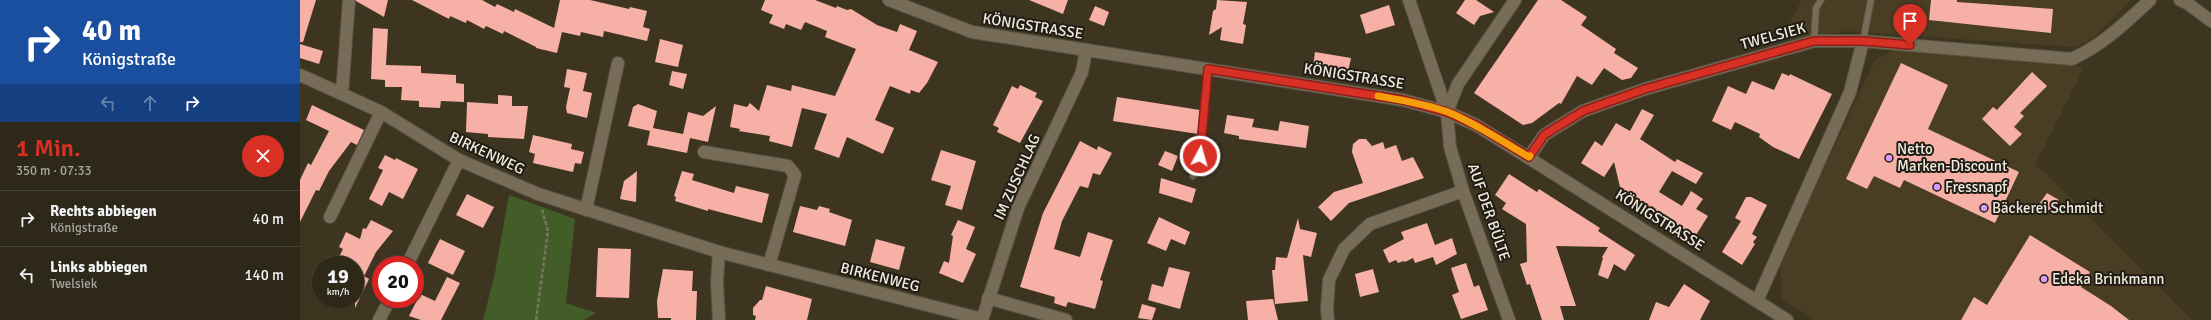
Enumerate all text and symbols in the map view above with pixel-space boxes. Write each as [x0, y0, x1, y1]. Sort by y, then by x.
pin [1893, 4, 1927, 45]
street label: KÖNIGSTRASSE [981, 9, 1085, 43]
icon: arrive [1899, 10, 1921, 32]
text: 40 m [82, 14, 141, 48]
icon: right [16, 16, 68, 68]
street label: TWELSIEK [1739, 19, 1807, 53]
text: Königstraße [82, 48, 176, 70]
street label: KÖNIGSTRASSE [1302, 59, 1406, 93]
icon: left [97, 92, 119, 114]
icon: ahead [139, 92, 161, 114]
icon: right [181, 92, 203, 114]
street label: BIRKENWEG [447, 128, 527, 178]
street label: IM ZUSCHLAG [990, 131, 1044, 223]
text: 1 Min. [16, 133, 81, 163]
button: close [242, 135, 284, 177]
position arrow [1179, 135, 1221, 177]
place label: Netto Marken-Discount [1897, 140, 2007, 175]
marker: Netto Marken-Discount [1884, 153, 1894, 163]
street label: AUF DER BÜLTE [1464, 161, 1514, 263]
text: 350 m · 07:33 [16, 163, 92, 179]
place label: Fressnapf [1945, 178, 2008, 196]
marker: Fressnapf [1932, 182, 1942, 192]
street label: KÖNIGSTRASSE [1612, 185, 1708, 255]
place label: Bäckerei Schmidt [1992, 199, 2103, 217]
text: Rechts abbiegen [50, 202, 157, 220]
marker: Bäckerei Schmidt [1979, 203, 1989, 213]
icon: right [16, 208, 38, 230]
text: 40 m [253, 210, 284, 228]
text: Königstraße [50, 220, 118, 236]
speed limit sign: 20 [372, 256, 424, 308]
text: Links abbiegen [50, 258, 147, 276]
street label: BIRKENWEG [839, 258, 921, 296]
icon: left [16, 264, 38, 286]
text: 19 [327, 264, 349, 289]
text: 140 m [244, 266, 284, 284]
place label: Edeka Brinkmann [2052, 270, 2165, 288]
marker: Edeka Brinkmann [2039, 274, 2049, 284]
text: Twelsiek [50, 276, 97, 292]
text: km/h [327, 286, 349, 298]

